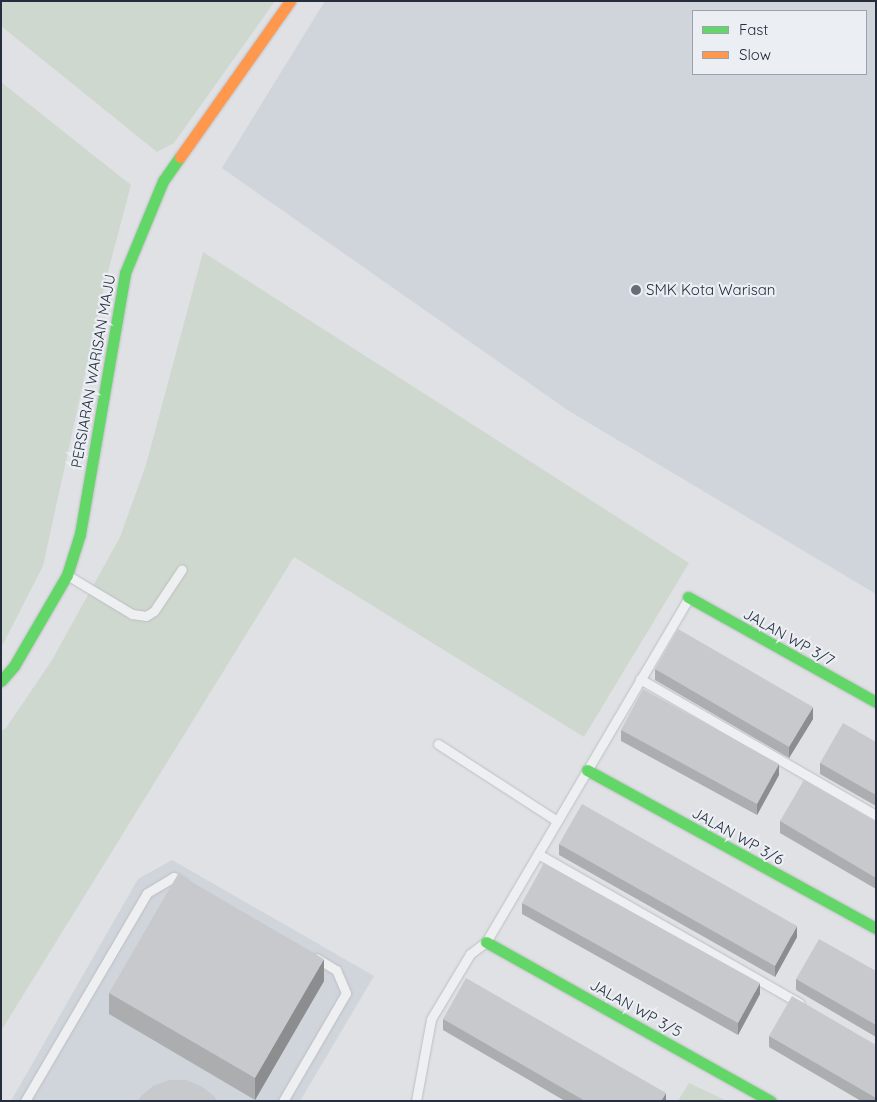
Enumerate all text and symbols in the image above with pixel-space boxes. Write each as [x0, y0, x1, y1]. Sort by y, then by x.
legend [692, 10, 867, 75]
text: Fast [739, 20, 768, 39]
text: Slow [739, 45, 771, 64]
street label: PERSIARAN WARISAN MAJU [67, 273, 119, 469]
place label: SMK Kota Warisan [646, 281, 776, 299]
marker: SMK Kota Warisan [630, 284, 642, 296]
street label: JALAN WP 3/7 [740, 604, 838, 670]
street label: JALAN WP 3/6 [689, 803, 787, 869]
street label: JALAN WP 3/5 [587, 975, 685, 1041]

